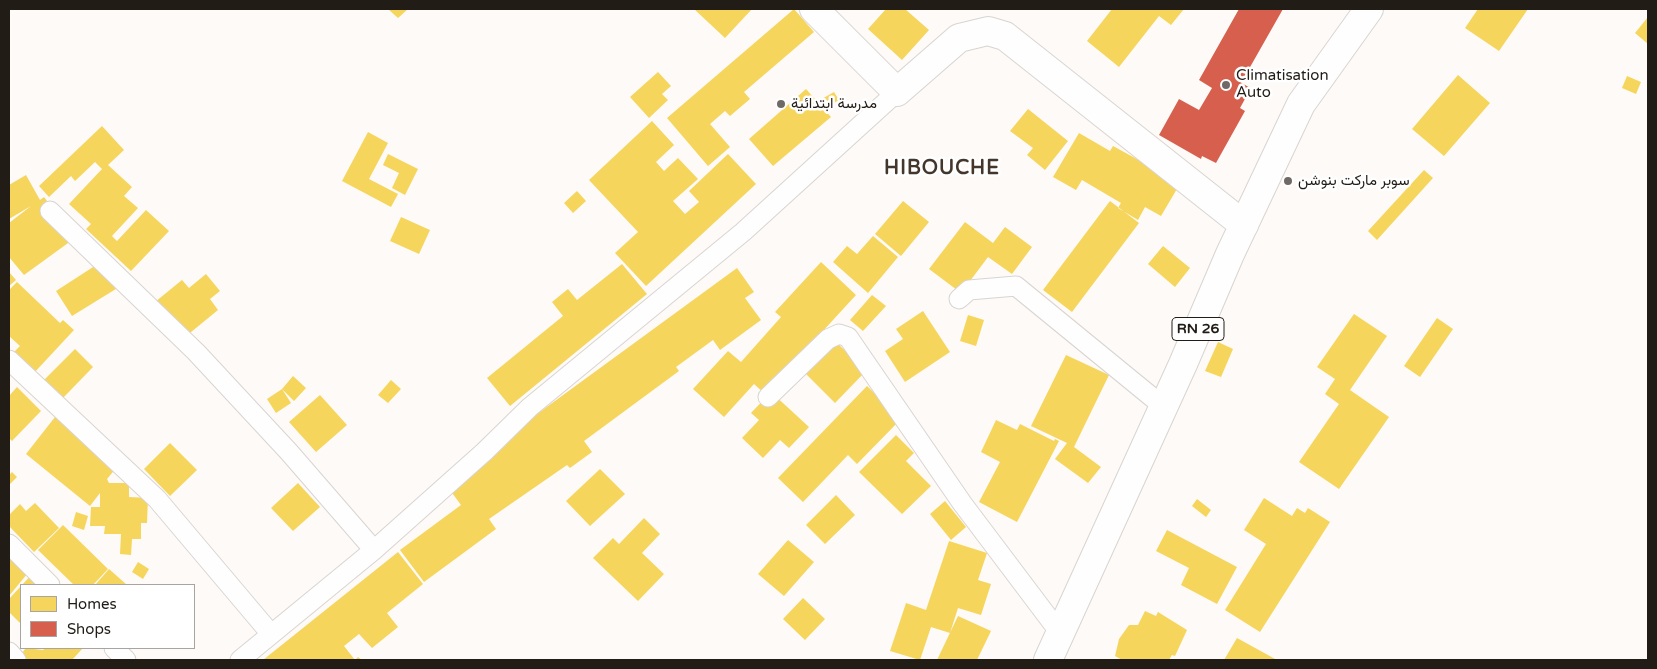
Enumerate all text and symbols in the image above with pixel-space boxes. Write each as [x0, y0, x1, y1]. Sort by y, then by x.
place label: Climatisation Auto [1236, 67, 1329, 102]
marker: Climatisation Auto [1220, 79, 1232, 91]
place label: مدرسة ابتدائية [791, 95, 877, 113]
marker: مدرسة ابتدائية [775, 98, 787, 110]
district label: HIBOUCHE [883, 157, 1001, 181]
place label: سوبر ماركت بنوشن [1298, 172, 1410, 190]
marker: سوبر ماركت بنوشن [1282, 175, 1294, 187]
road number: RN 26 [1172, 318, 1224, 340]
legend [20, 584, 195, 649]
text: Homes [67, 595, 117, 613]
text: Shops [67, 620, 111, 638]

